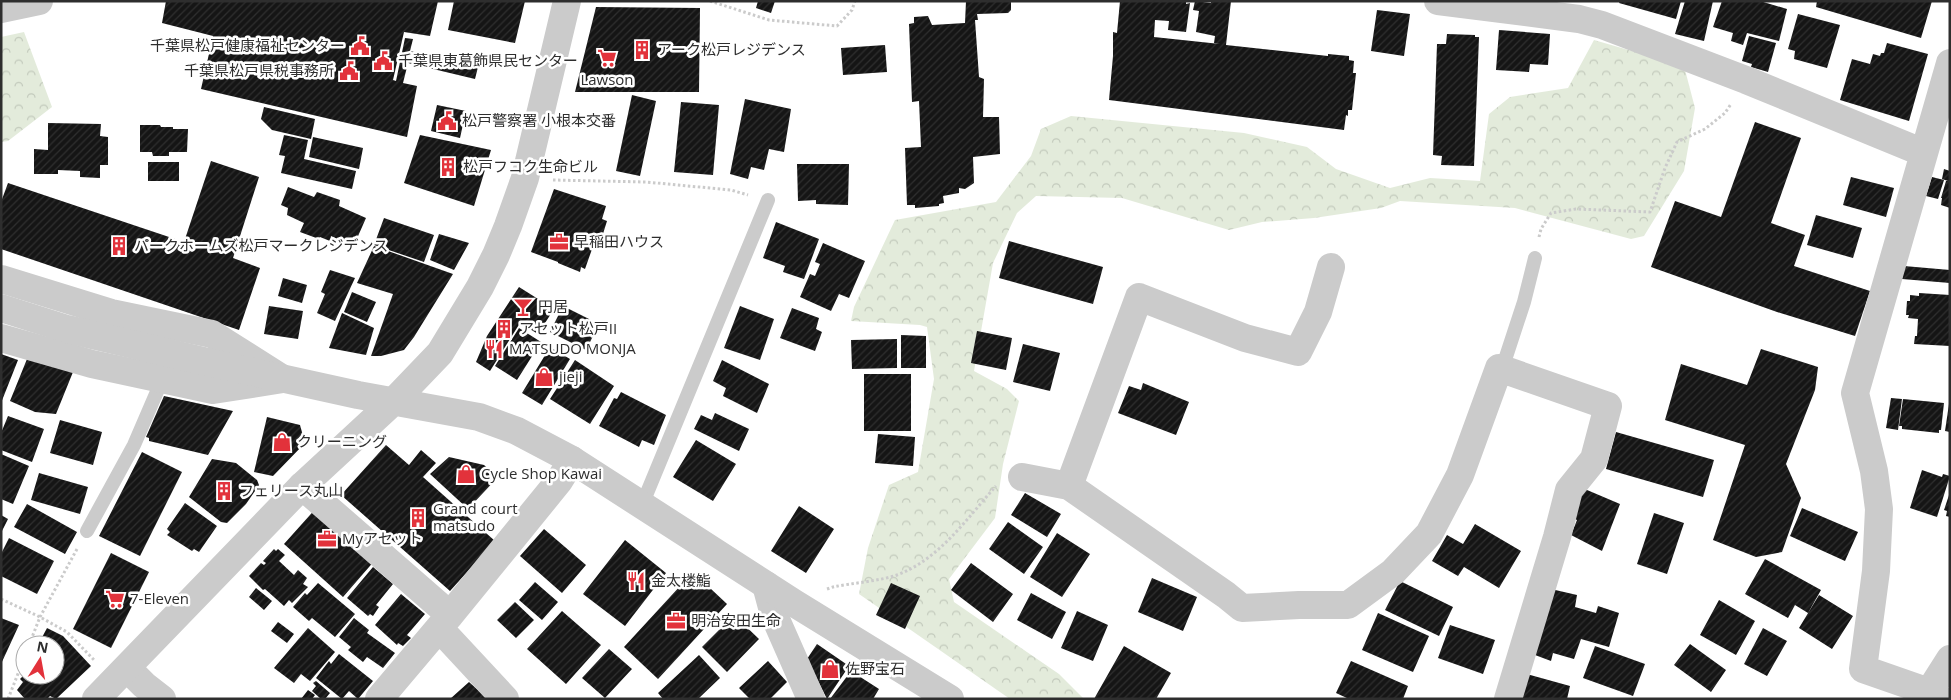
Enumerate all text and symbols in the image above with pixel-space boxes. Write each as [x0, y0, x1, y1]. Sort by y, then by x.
place label: 千葉県松戸健康福祉センター [150, 35, 345, 55]
public building icon: 千葉県松戸健康福祉センター [349, 35, 371, 57]
building icon: アーク松戸レジデンス [631, 39, 653, 61]
place label: アーク松戸レジデンス [657, 39, 806, 59]
supermarket icon: Lawson [596, 47, 618, 69]
public building icon: 千葉県東葛飾県民センター [372, 50, 394, 72]
place label: 千葉県東葛飾県民センター [398, 50, 578, 70]
place label: 千葉県松戸県税事務所 [184, 60, 334, 80]
public building icon: 千葉県松戸県税事務所 [338, 60, 360, 82]
place label: Lawson [580, 69, 634, 89]
public building icon: 松戸警察署 小根本交番 [436, 110, 458, 132]
place label: 松戸警察署 小根本交番 [462, 110, 616, 130]
building icon: 松戸フコク生命ビル [437, 156, 459, 178]
place label: 松戸フコク生命ビル [463, 156, 598, 176]
office icon: 早稲田ハウス [548, 231, 570, 253]
place label: 早稲田ハウス [574, 231, 664, 251]
building icon: パークホームズ松戸マークレジデンス [108, 235, 130, 257]
place label: パークホームズ松戸マークレジデンス [134, 235, 388, 255]
bar icon: 円居 [512, 296, 534, 318]
place label: 円居 [538, 296, 568, 316]
building icon: アセット松戸II [493, 318, 515, 340]
place label: アセット松戸II [519, 318, 617, 338]
restaurant icon: MATSUDO MONJA [483, 338, 505, 360]
place label: MATSUDO MONJA [509, 338, 636, 358]
shop icon: jieji [533, 366, 555, 388]
place label: jieji [558, 366, 583, 386]
shop icon: クリーニング [271, 431, 293, 453]
place label: クリーニング [297, 431, 387, 451]
shop icon: Cycle Shop Kawai [455, 463, 477, 485]
place label: Cycle Shop Kawai [481, 463, 602, 483]
building icon: フェリース丸山 [213, 480, 235, 502]
place label: フェリース丸山 [239, 480, 343, 500]
place label: Grand court matsudo [433, 498, 518, 535]
building icon: Grand court matsudo [407, 507, 429, 529]
office icon: Myアセット [316, 528, 338, 550]
place label: Myアセット [342, 528, 423, 548]
restaurant icon: 金太楼鮨 [625, 570, 647, 592]
place label: 金太楼鮨 [651, 570, 711, 590]
supermarket icon: 7-Eleven [104, 588, 126, 610]
place label: 7-Eleven [130, 588, 189, 608]
office icon: 明治安田生命 [665, 610, 687, 632]
place label: 明治安田生命 [691, 610, 781, 630]
north arrow [15, 635, 65, 685]
text: N [35, 636, 50, 657]
shop icon: 佐野宝石 [819, 658, 841, 680]
place label: 佐野宝石 [845, 658, 905, 678]

